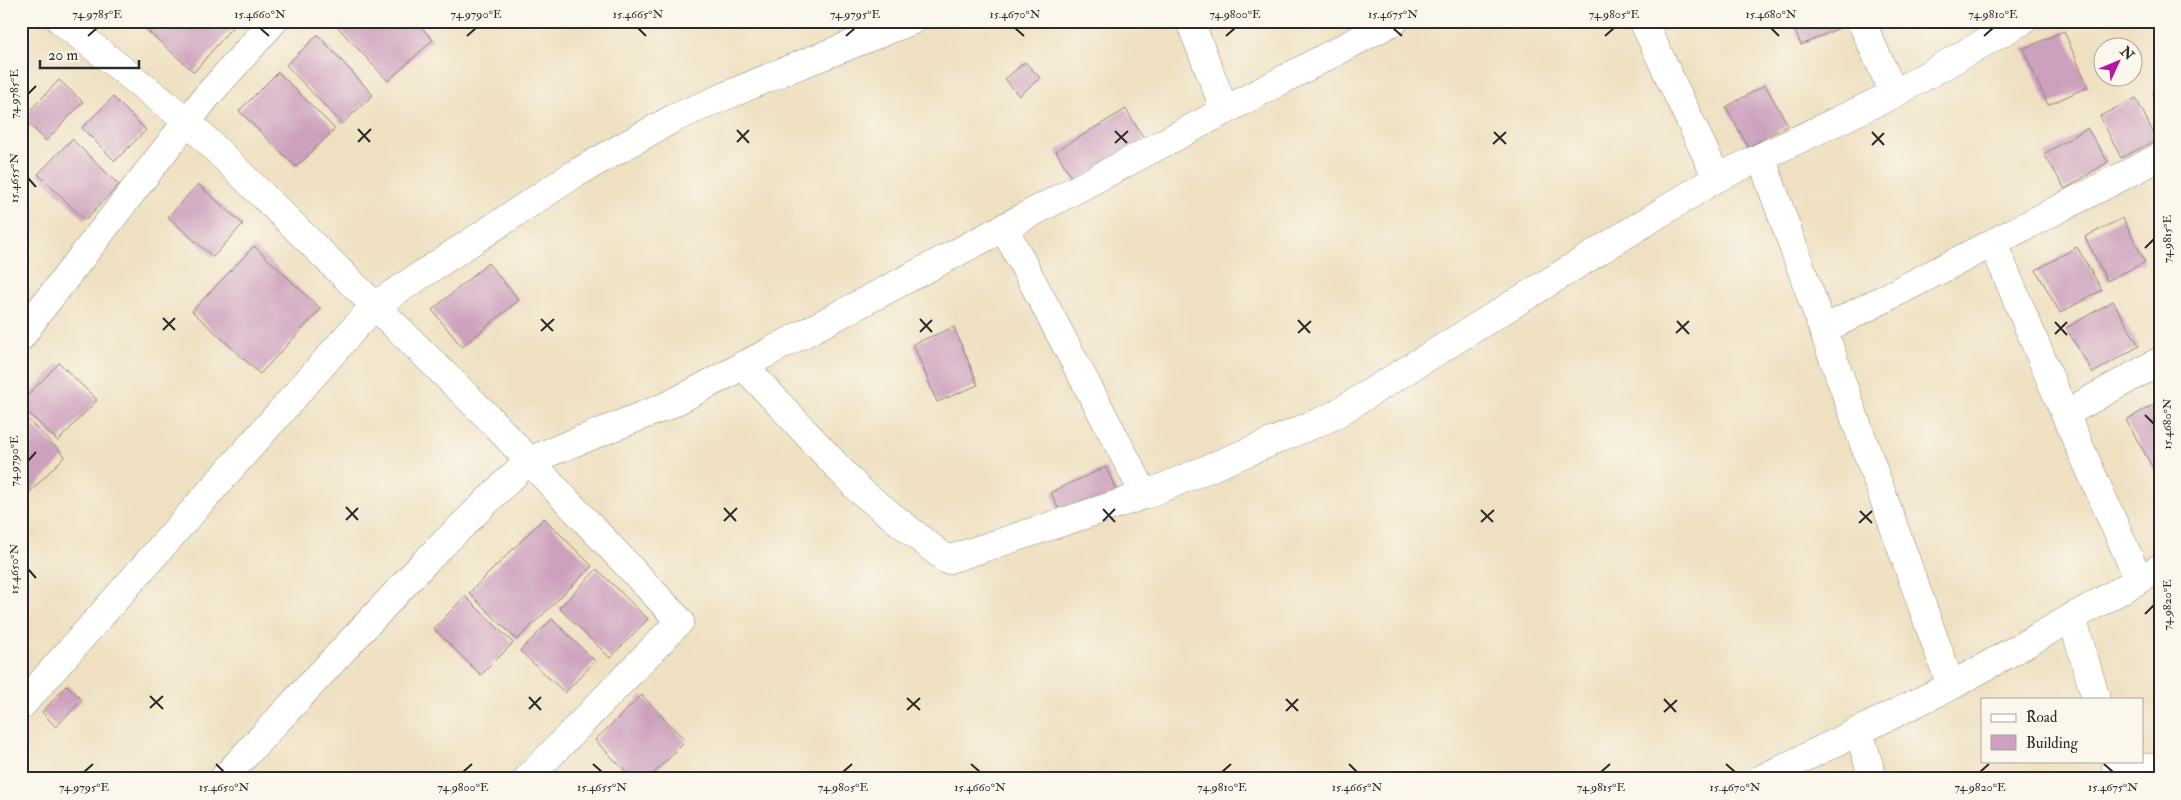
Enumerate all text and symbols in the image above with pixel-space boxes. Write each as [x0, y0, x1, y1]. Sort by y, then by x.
text: 74.9785°E [72, 7, 122, 22]
text: 15.4660°N [234, 7, 286, 22]
text: 74.9790°E [450, 7, 502, 22]
text: 15.4665°N [613, 7, 664, 22]
text: 74.9795°E [830, 7, 880, 22]
text: 15.4670°N [990, 7, 1041, 22]
text: 74.9800°E [1209, 7, 1261, 22]
text: 15.4675°N [1368, 7, 1418, 22]
text: 74.9805°E [1589, 7, 1640, 22]
text: 15.4680°N [1745, 7, 1797, 22]
text: 74.9810°E [1968, 7, 2018, 22]
scale bar [40, 38, 139, 70]
north arrow [2094, 38, 2144, 88]
text: N [2116, 42, 2138, 64]
text: 20 m [48, 46, 78, 65]
text: 74.9785°E [7, 69, 22, 119]
text: 15.4655°N [7, 153, 22, 203]
text: 74.9815°E [2160, 214, 2175, 263]
text: 15.4680°N [2160, 398, 2175, 450]
text: 74.9790°E [7, 435, 22, 487]
text: 15.4650°N [7, 543, 22, 594]
text: 74.9820°E [2160, 579, 2175, 631]
legend [1981, 698, 2144, 762]
text: Road [2026, 708, 2058, 727]
text: Building [2026, 734, 2078, 753]
text: 74.9795°E [59, 780, 109, 795]
text: 15.4650°N [199, 780, 250, 795]
text: 74.9800°E [437, 780, 489, 795]
text: 15.4655°N [577, 780, 627, 795]
text: 74.9805°E [818, 780, 869, 795]
text: 15.4660°N [954, 780, 1006, 795]
text: 74.9810°E [1197, 780, 1247, 795]
text: 15.4665°N [1332, 780, 1383, 795]
text: 74.9815°E [1577, 780, 1626, 795]
text: 15.4670°N [1710, 780, 1761, 795]
text: 74.9820°E [1954, 780, 2006, 795]
text: 15.4675°N [2088, 780, 2138, 795]

